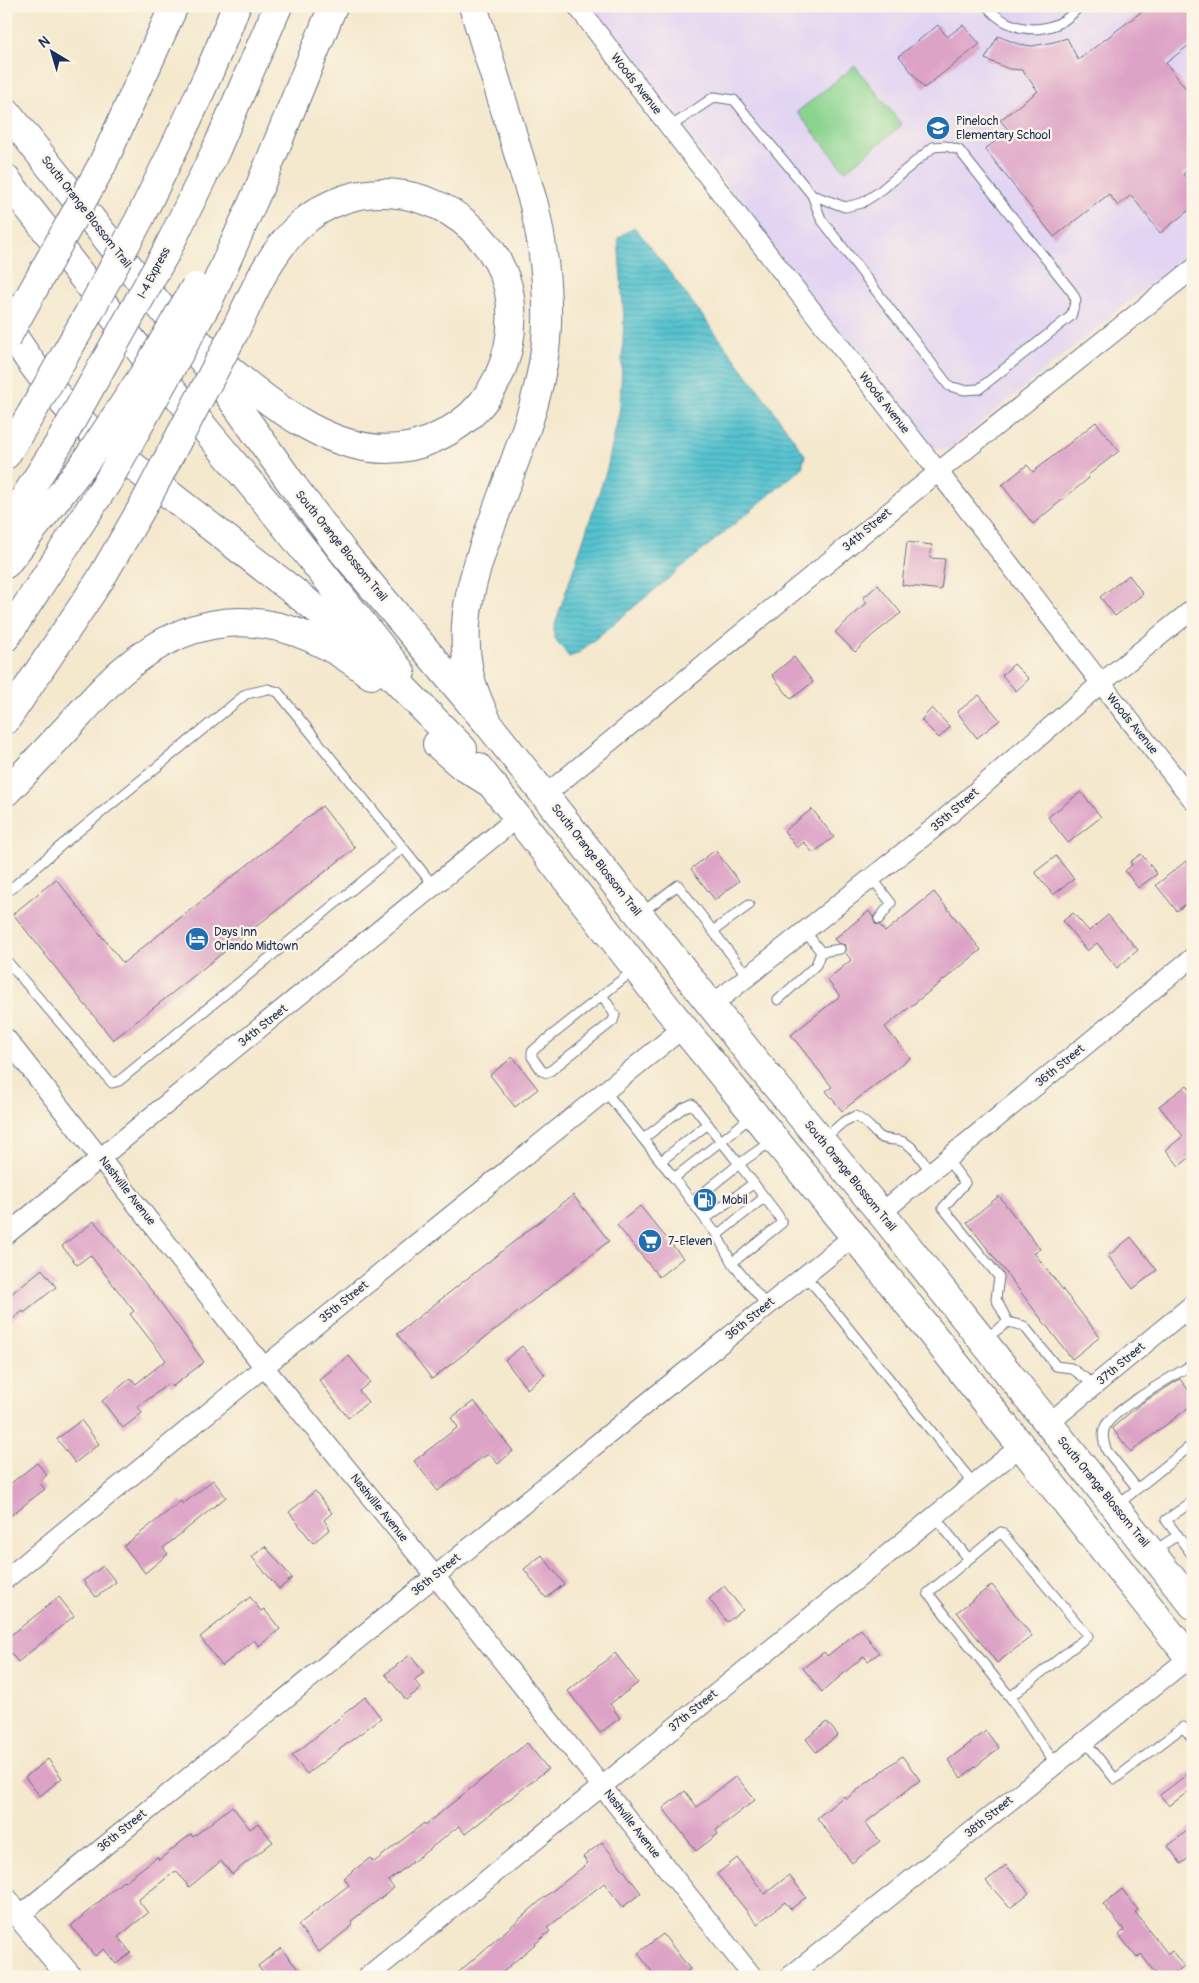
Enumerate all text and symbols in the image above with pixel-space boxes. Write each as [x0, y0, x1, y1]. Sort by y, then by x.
north arrow [28, 28, 78, 78]
text: N [35, 33, 53, 52]
street label: Woods Avenue [607, 50, 665, 118]
place label: Pineloch Elementary School [956, 114, 1051, 143]
school or university icon: Pineloch Elementary School [925, 115, 951, 141]
street label: South Orange Blossom Trail [38, 153, 135, 271]
street label: I-4 Express [134, 244, 174, 301]
street label: Woods Avenue [855, 369, 913, 437]
street label: South Orange Blossom Trail [292, 488, 390, 605]
street label: 34th Street [839, 505, 895, 555]
street label: Woods Avenue [1103, 691, 1161, 757]
street label: 35th Street [928, 785, 982, 835]
street label: South Orange Blossom Trail [548, 801, 645, 919]
place label: Days Inn Orlando Midtown [214, 925, 298, 954]
hotel icon: Days Inn Orlando Midtown [184, 926, 210, 952]
street label: 34th Street [235, 1001, 291, 1050]
street label: 36th Street [1032, 1041, 1088, 1090]
street label: South Orange Blossom Trail [801, 1118, 899, 1235]
street label: Nashville Avenue [95, 1154, 159, 1229]
fuel station icon: Mobil [692, 1187, 718, 1213]
place label: Mobil [722, 1193, 748, 1208]
supermarket icon: 7-Eleven [637, 1228, 663, 1254]
place label: 7-Eleven [668, 1234, 713, 1249]
street label: 35th Street [316, 1278, 372, 1326]
street label: 36th Street [722, 1294, 778, 1343]
street label: 37th Street [1094, 1339, 1148, 1389]
street label: South Orange Blossom Trail [1054, 1434, 1152, 1551]
street label: Nashville Avenue [347, 1471, 411, 1545]
street label: 36th Street [408, 1550, 464, 1599]
street label: 37th Street [665, 1687, 721, 1735]
street label: Nashville Avenue [600, 1787, 664, 1862]
street label: 38th Street [962, 1793, 1017, 1841]
street label: 36th Street [94, 1806, 150, 1855]

